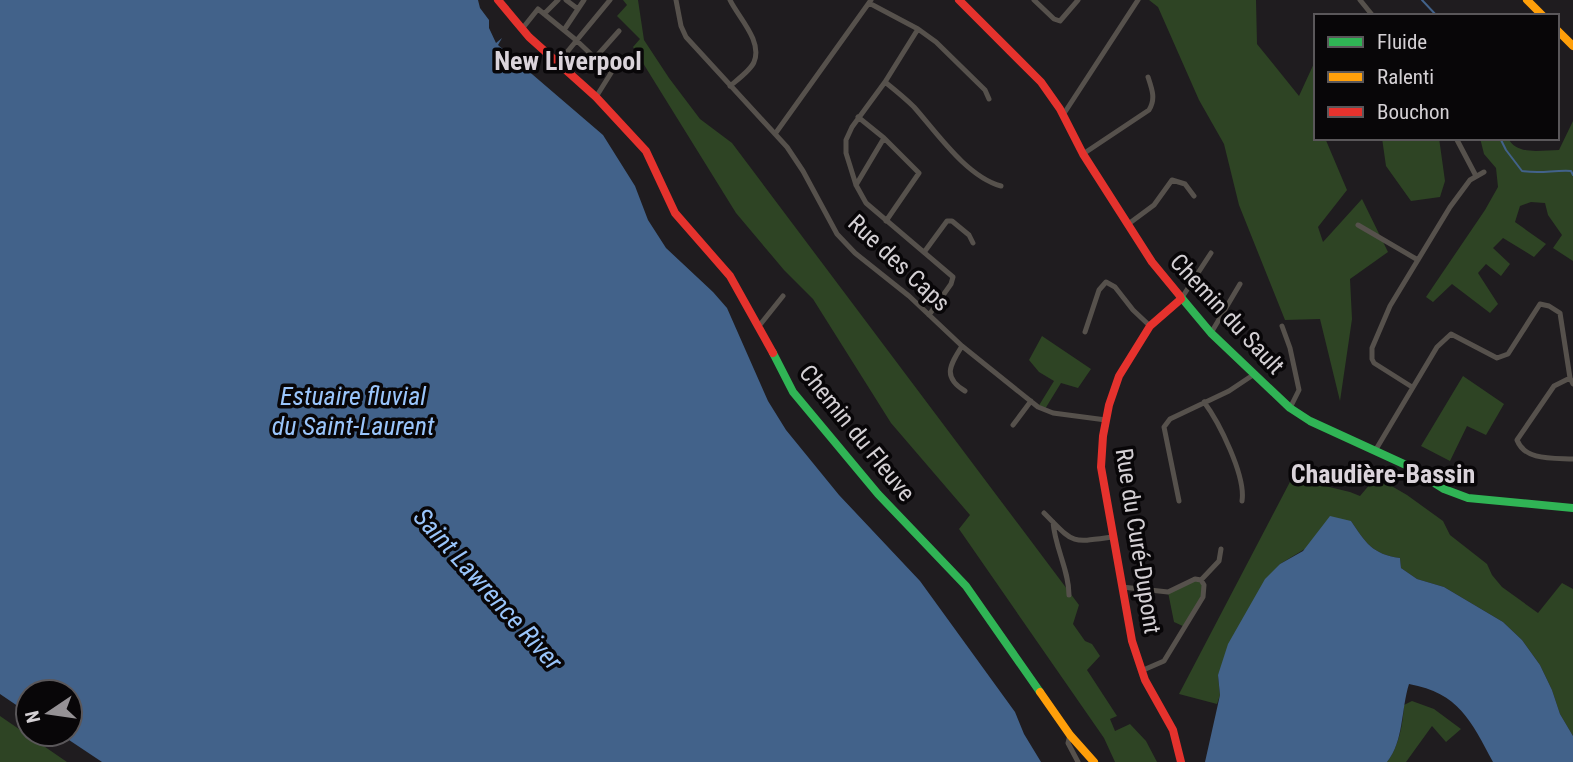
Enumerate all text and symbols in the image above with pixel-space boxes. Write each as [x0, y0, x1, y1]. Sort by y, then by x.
legend [1314, 14, 1559, 140]
text: Fluide [1377, 30, 1427, 54]
district label: New Liverpool [494, 46, 642, 76]
text: Ralenti [1377, 65, 1434, 89]
text: Bouchon [1377, 100, 1450, 124]
street label: Rue des Caps [842, 209, 956, 317]
street label: Chemin du Sault [1164, 248, 1290, 380]
street label: Chemin du Fleuve [793, 359, 921, 507]
water label: Estuaire fluvial du Saint-Laurent [272, 381, 435, 441]
street label: Rue du Curé-Dupont [1110, 446, 1166, 636]
district label: Chaudière-Bassin [1291, 459, 1475, 489]
water label: Saint Lawrence River [408, 502, 569, 677]
north arrow [14, 678, 84, 748]
text: N [20, 708, 45, 725]

